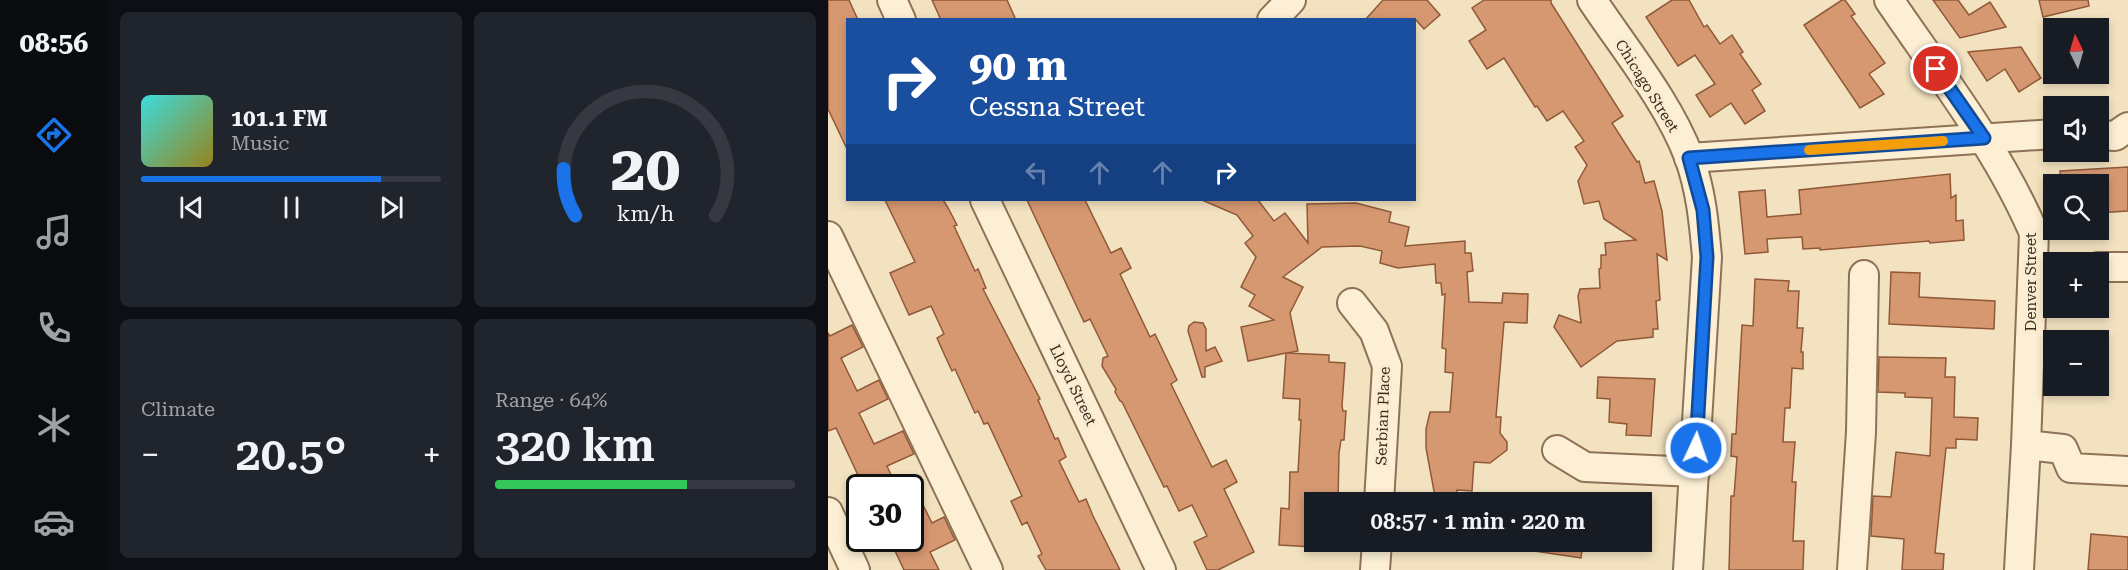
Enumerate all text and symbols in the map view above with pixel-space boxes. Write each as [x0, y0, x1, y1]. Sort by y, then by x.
north arrow [2043, 18, 2109, 84]
map controls [2043, 18, 2109, 396]
text: 08:56 [20, 27, 88, 59]
street label: Chicago Street [1611, 36, 1683, 136]
text: 90 m [969, 41, 1067, 90]
icon: right [870, 42, 948, 120]
pin [1910, 43, 1961, 94]
icon: arrive [1919, 52, 1952, 85]
text: Cessna Street [969, 91, 1145, 123]
button: sound [2043, 96, 2109, 162]
text: 101.1 FM [231, 106, 328, 131]
icon: directions [33, 114, 75, 156]
text: Music [231, 131, 290, 155]
text: 20 [610, 133, 680, 206]
icon: left [1020, 156, 1053, 189]
icon: ahead [1083, 156, 1116, 189]
icon: ahead [1146, 156, 1179, 189]
icon: right [1209, 156, 1242, 189]
button: search [2043, 174, 2109, 240]
icon: previous [175, 191, 208, 224]
icon: pause [275, 191, 308, 224]
icon: next [375, 191, 408, 224]
text: km/h [616, 202, 674, 227]
icon: music [33, 211, 75, 253]
street label: Denver Street [2022, 232, 2040, 332]
button: + [2043, 252, 2109, 318]
icon: phone [33, 307, 75, 349]
button: − [2043, 330, 2109, 396]
street label: Lloyd Street [1046, 342, 1101, 429]
street label: Serbian Place [1372, 366, 1394, 466]
text: Range · 64% [495, 388, 607, 412]
text: Climate [141, 397, 215, 421]
icon: climate [33, 404, 75, 446]
position arrow [1664, 416, 1728, 480]
text: 320 km [495, 419, 655, 472]
text: 20.5° [235, 428, 347, 481]
text: − [141, 435, 159, 474]
text: + [423, 435, 441, 474]
speed limit sign: 30 [846, 474, 924, 552]
icon: car [33, 501, 75, 543]
text: 08:57 · 1 min · 220 m [1371, 509, 1585, 534]

